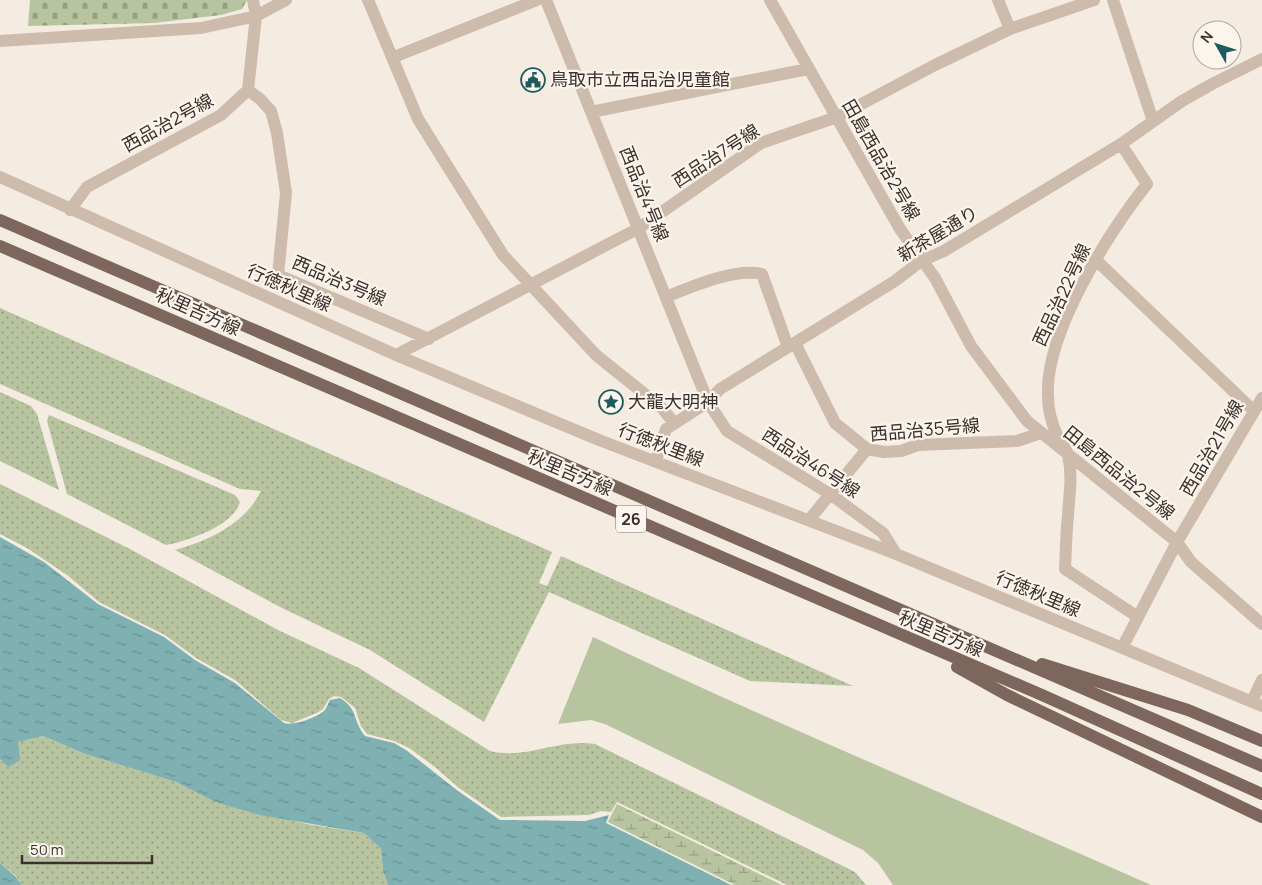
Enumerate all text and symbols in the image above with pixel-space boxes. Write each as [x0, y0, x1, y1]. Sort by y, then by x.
north arrow [1192, 20, 1242, 70]
text: N [1196, 27, 1217, 46]
public building icon: 鳥取市立西品治児童館 [520, 67, 546, 93]
place label: 鳥取市立西品治児童館 [550, 67, 730, 91]
street label: 西品治2号線 [118, 87, 217, 157]
street label: 田島西品治2号線 [837, 94, 926, 225]
street label: 西品治7号線 [667, 118, 764, 192]
street label: 西品治4号線 [615, 142, 675, 245]
street label: 新茶屋通り [893, 200, 982, 267]
street label: 西品治22号線 [1027, 239, 1095, 350]
street label: 西品治3号線 [289, 250, 390, 311]
street label: 行徳秋里線 [243, 258, 335, 316]
street label: 秋里吉方線 [152, 282, 244, 340]
place icon: 大龍大明神 [598, 389, 624, 415]
place label: 大龍大明神 [628, 389, 718, 413]
street label: 西品治21号線 [1174, 395, 1248, 500]
street label: 西品治35号線 [869, 412, 981, 446]
street label: 行徳秋里線 [615, 417, 708, 471]
street label: 田島西品治2号線 [1059, 420, 1180, 524]
street label: 西品治46号線 [758, 422, 865, 503]
street label: 秋里吉方線 [524, 443, 617, 501]
road number: 26 [616, 506, 646, 532]
street label: 行徳秋里線 [992, 564, 1085, 622]
street label: 秋里吉方線 [895, 604, 988, 662]
scale bar [22, 832, 152, 864]
text: 50 m [30, 839, 64, 860]

